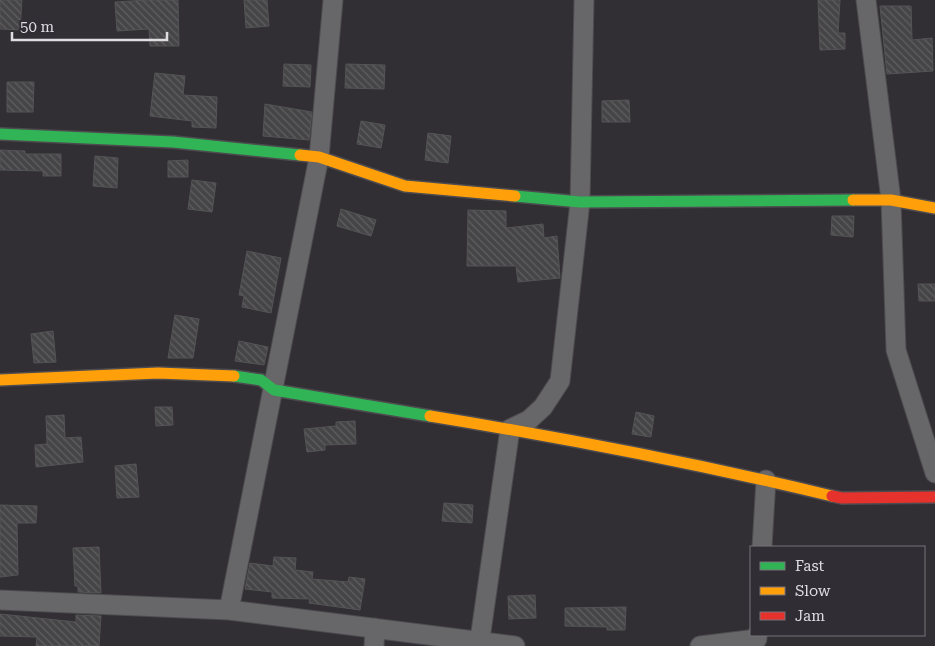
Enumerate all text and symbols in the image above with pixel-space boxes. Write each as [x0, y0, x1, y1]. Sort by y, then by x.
scale bar [12, 10, 168, 42]
text: 50 m [20, 18, 55, 36]
legend [750, 546, 925, 636]
text: Fast [795, 557, 825, 575]
text: Slow [795, 582, 831, 600]
text: Jam [795, 607, 825, 625]

